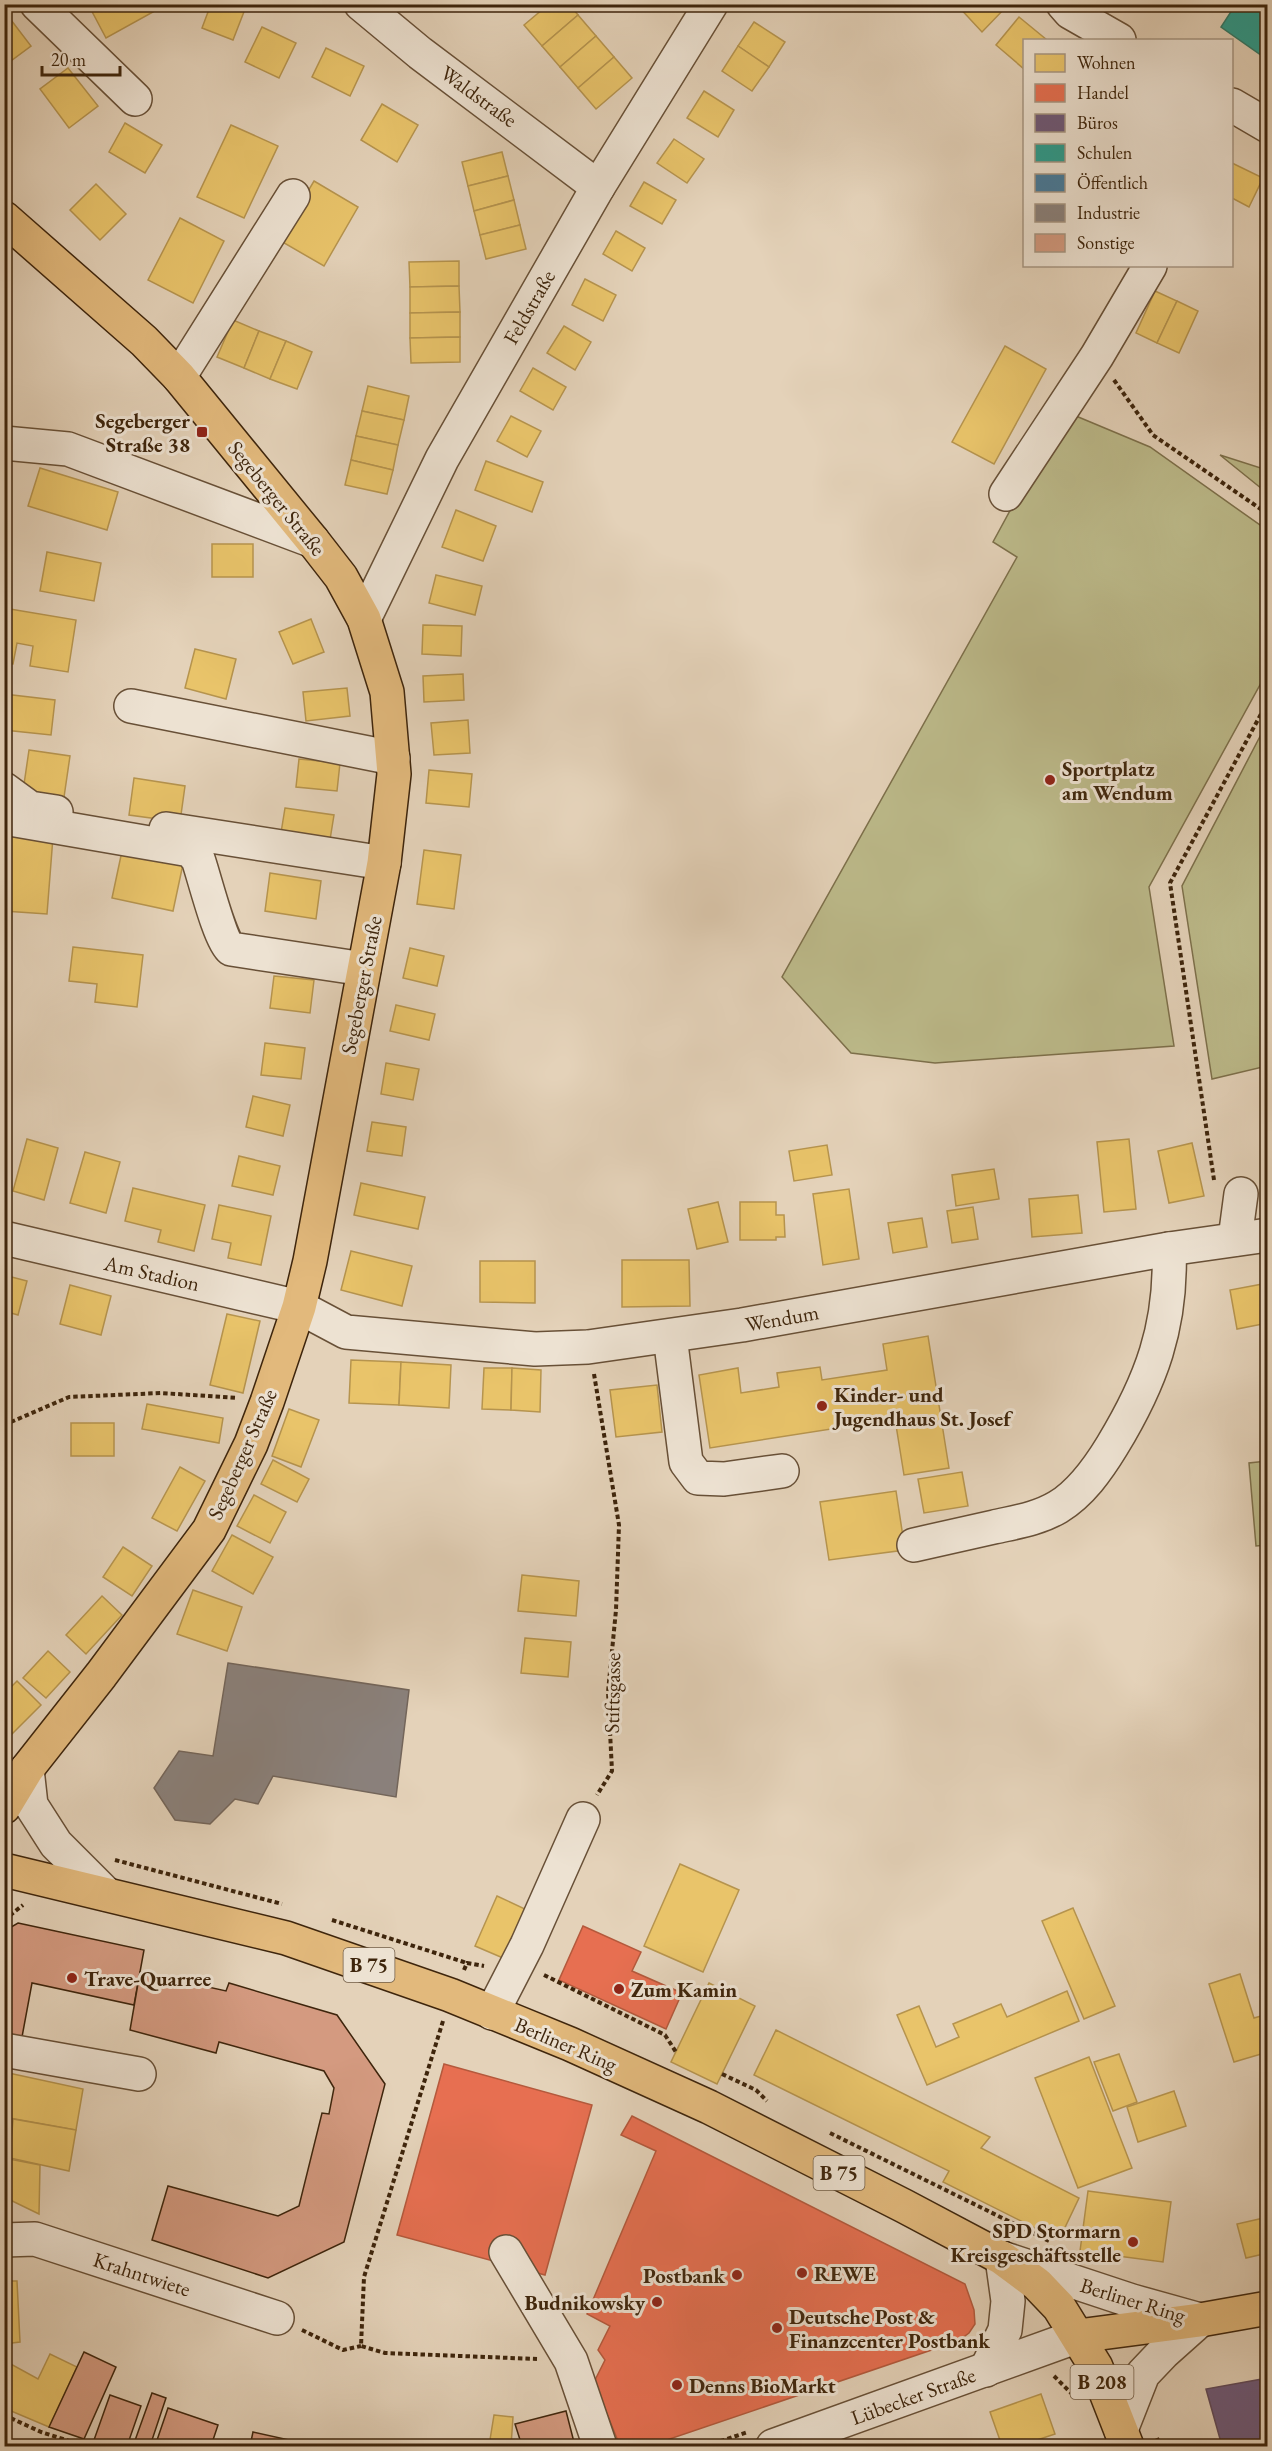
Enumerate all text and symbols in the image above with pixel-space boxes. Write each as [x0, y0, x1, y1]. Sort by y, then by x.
scale bar [42, 39, 120, 77]
legend [1023, 39, 1233, 267]
text: 20 m [51, 48, 86, 71]
text: Wohnen [1077, 51, 1136, 74]
street label: Waldstraße [435, 59, 523, 133]
text: Handel [1077, 81, 1129, 104]
text: Büros [1077, 111, 1118, 134]
text: Schulen [1077, 141, 1133, 164]
text: Öffentlich [1077, 171, 1148, 194]
text: Industrie [1077, 201, 1140, 224]
text: Sonstige [1077, 231, 1135, 254]
street label: Feldstraße [497, 265, 561, 349]
place label: Segeberger Straße 38 [95, 407, 190, 458]
marker: Segeberger Straße 38 [195, 425, 209, 439]
street label: Segeberger Straße [222, 435, 332, 561]
place label: Sportplatz am Wendum [1062, 755, 1173, 806]
marker: Sportplatz am Wendum [1043, 773, 1057, 787]
street label: Segeberger Straße [334, 914, 388, 1056]
street label: Am Stadion [101, 1249, 202, 1297]
street label: Wendum [743, 1298, 821, 1338]
place label: Kinder- und Jugendhaus St. Josef [832, 1381, 1013, 1432]
street label: Segeberger Straße [201, 1384, 283, 1524]
marker: Kinder- und Jugendhaus St. Josef [815, 1399, 829, 1413]
street label: Stiftsgasse [598, 1652, 626, 1734]
road number: B 75 [344, 1948, 394, 1982]
place label: Trave-Quarree [84, 1965, 212, 1992]
marker: Trave-Quarree [65, 1971, 79, 1985]
place label: Zum Kamin [631, 1976, 737, 2003]
marker: Zum Kamin [612, 1982, 626, 1996]
street label: Berliner Ring [511, 2010, 622, 2078]
road number: B 75 [814, 2156, 864, 2190]
place label: SPD Stormarn Kreisgeschäftsstelle [950, 2217, 1121, 2268]
marker: SPD Stormarn Kreisgeschäftsstelle [1126, 2235, 1140, 2249]
street label: Krahntwiete [90, 2246, 194, 2302]
place label: REWE [814, 2260, 876, 2287]
place label: Postbank [643, 2262, 726, 2289]
marker: REWE [795, 2266, 809, 2280]
marker: Postbank [730, 2268, 744, 2282]
street label: Berliner Ring [1077, 2271, 1190, 2329]
place label: Budnikowsky [525, 2289, 646, 2316]
marker: Budnikowsky [650, 2295, 664, 2309]
place label: Deutsche Post & Finanzcenter Postbank [789, 2303, 990, 2354]
marker: Deutsche Post & Finanzcenter Postbank [770, 2321, 784, 2335]
street label: Lübecker Straße [847, 2361, 979, 2431]
road number: B 208 [1070, 2365, 1134, 2399]
place label: Denns BioMarkt [689, 2372, 836, 2399]
marker: Denns BioMarkt [670, 2378, 684, 2392]

